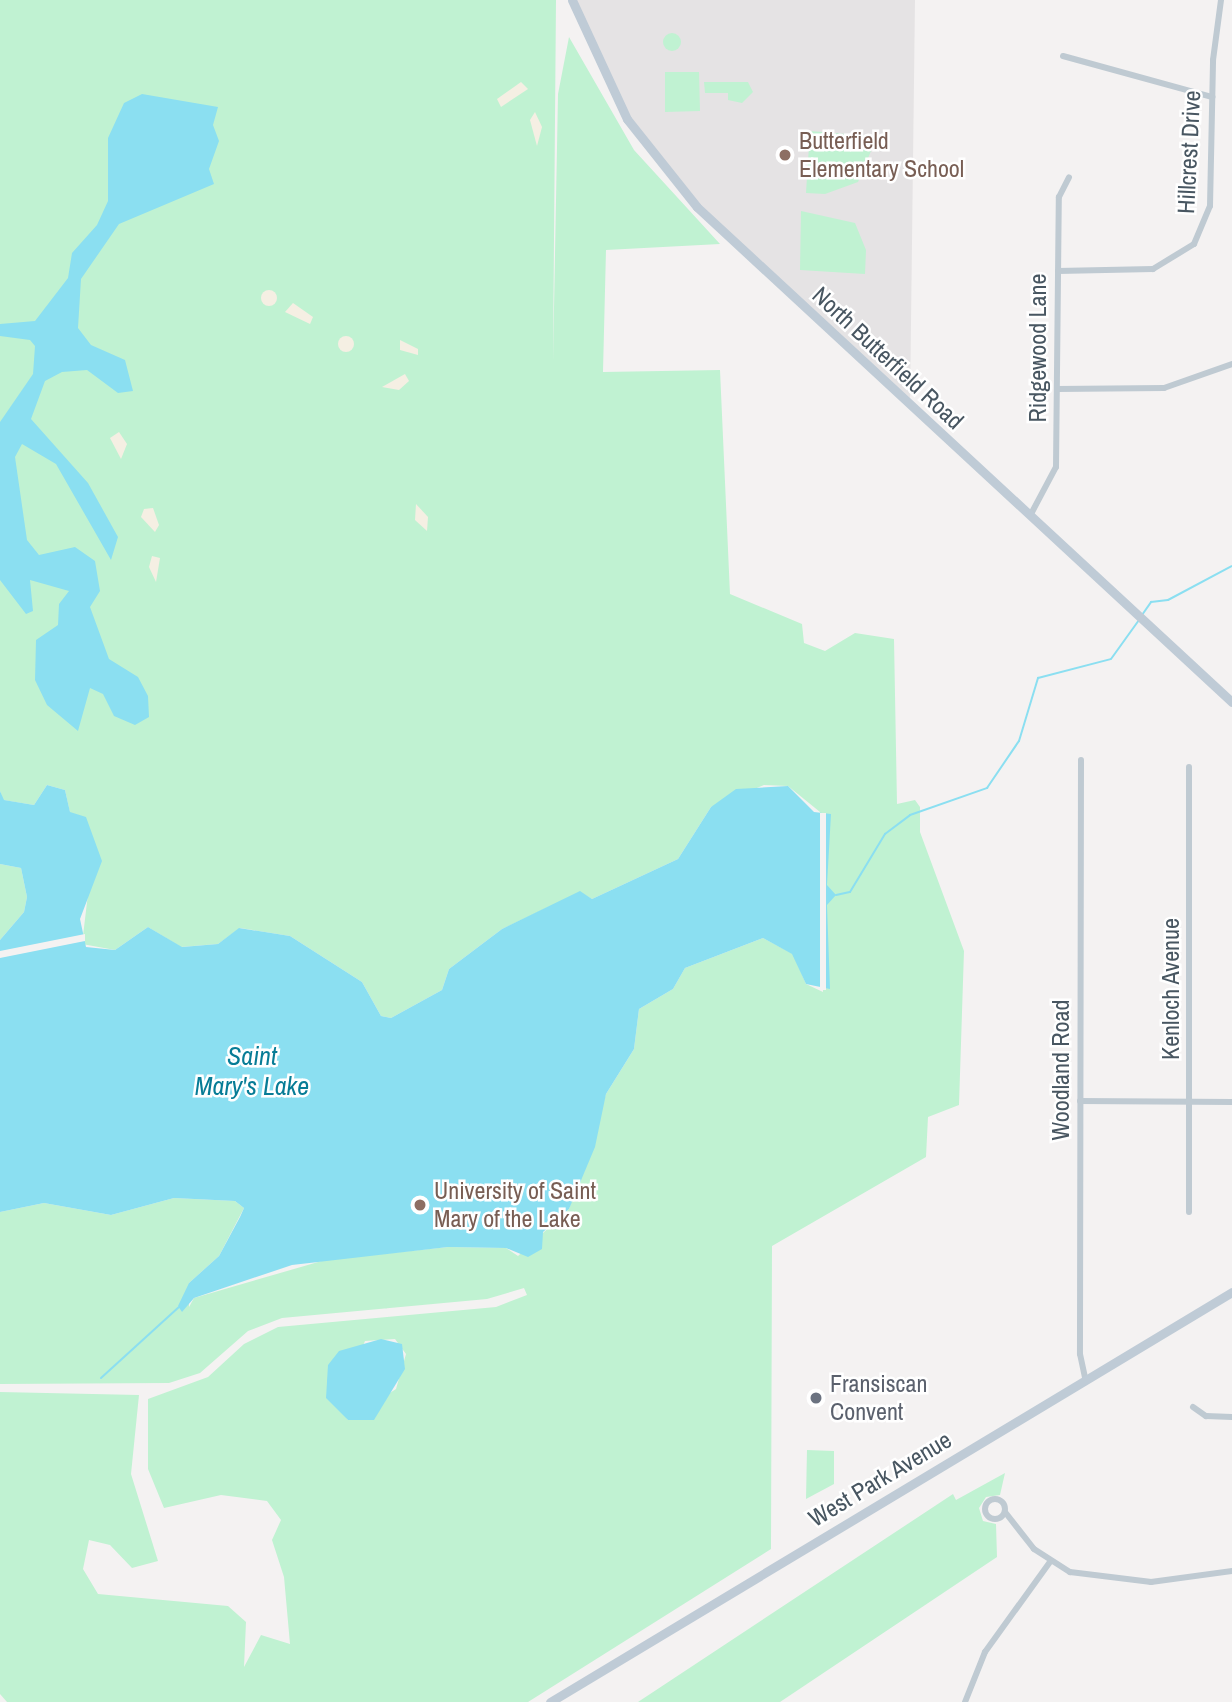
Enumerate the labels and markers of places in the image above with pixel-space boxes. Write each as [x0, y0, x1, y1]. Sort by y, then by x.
place label: Butterfield Elementary School [799, 127, 964, 183]
marker: Butterfield Elementary School [777, 147, 793, 163]
place label: University of Saint Mary of the Lake [434, 1177, 596, 1233]
marker: University of Saint Mary of the Lake [412, 1197, 428, 1213]
place label: Fransiscan Convent [830, 1370, 927, 1426]
marker: Fransiscan Convent [808, 1390, 824, 1406]

